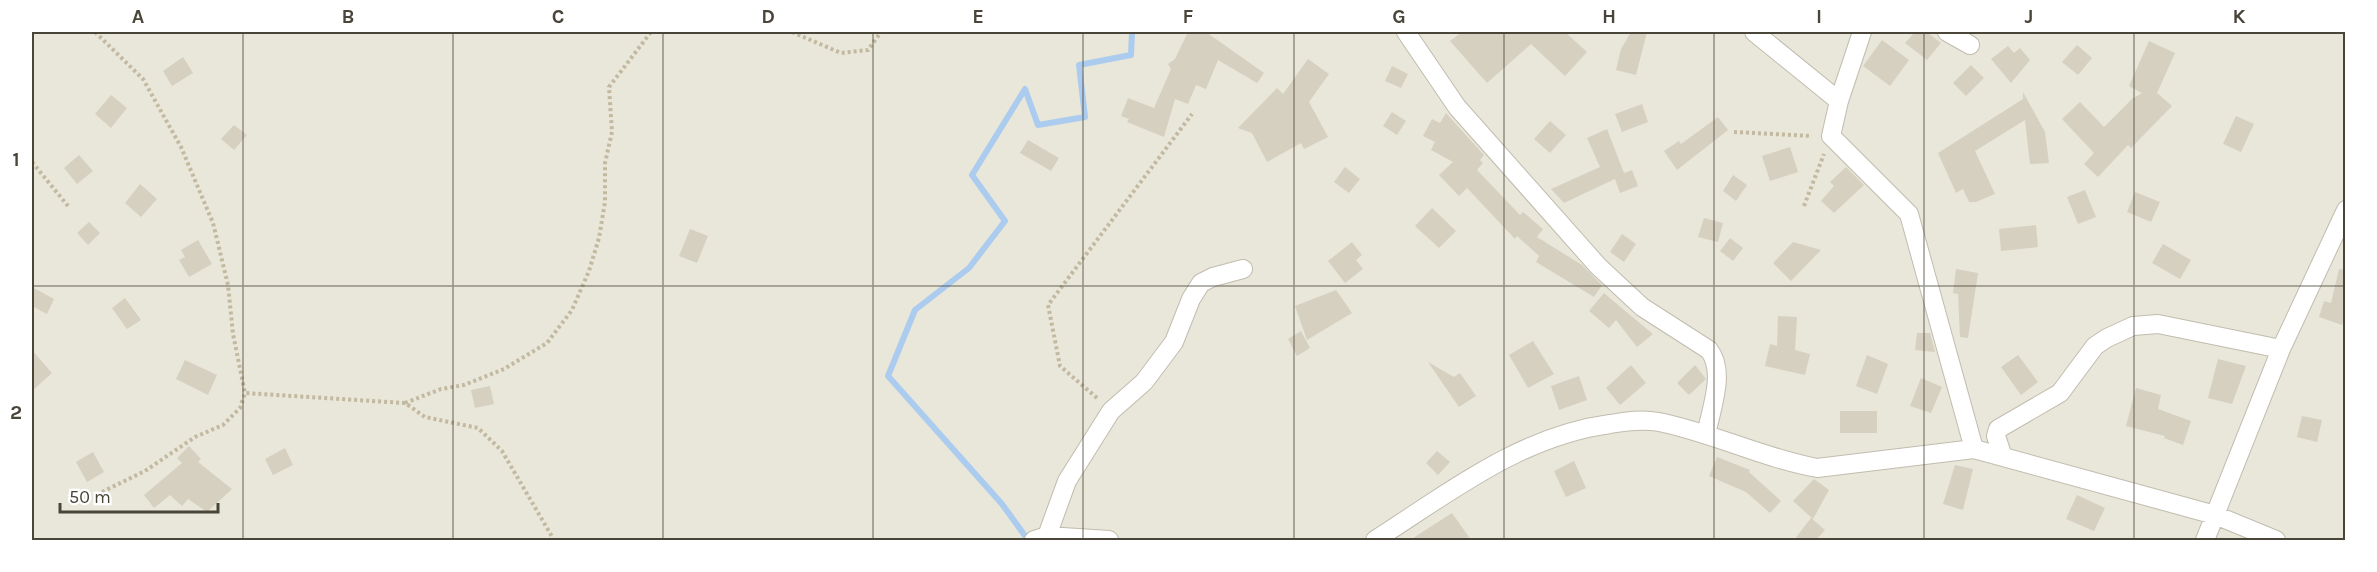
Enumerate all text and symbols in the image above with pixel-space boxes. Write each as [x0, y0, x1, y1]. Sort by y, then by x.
text: A [132, 5, 145, 28]
text: B [342, 5, 354, 28]
text: C [552, 5, 564, 28]
text: D [761, 5, 775, 28]
text: E [972, 5, 984, 28]
text: F [1183, 5, 1194, 28]
text: G [1392, 5, 1406, 28]
text: H [1602, 5, 1616, 28]
text: I [1816, 5, 1822, 28]
text: J [2025, 5, 2033, 28]
text: K [2232, 5, 2246, 28]
text: 1 [12, 148, 20, 171]
text: 2 [10, 401, 22, 424]
scale bar [60, 476, 218, 514]
text: 50 m [69, 486, 111, 508]

